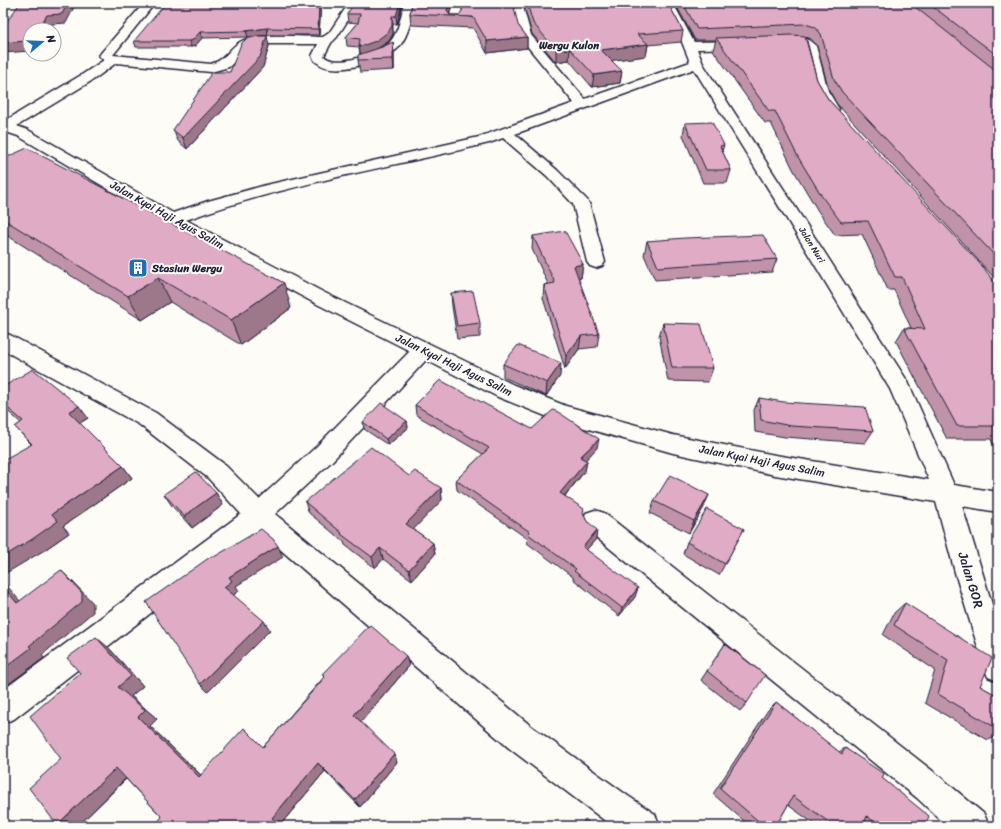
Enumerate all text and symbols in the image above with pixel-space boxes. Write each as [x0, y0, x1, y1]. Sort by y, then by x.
north arrow [22, 22, 62, 62]
text: N [40, 31, 61, 46]
district label: Wergu Kulon [539, 36, 599, 55]
street label: Jalan Kyai Haji Agus Salim [106, 175, 228, 255]
street label: Jalan Nuri [794, 223, 830, 267]
building icon: Stasiun Wergu [127, 257, 149, 279]
place label: Stasiun Wergu [151, 259, 223, 278]
street label: Jalan Kyai Haji Agus Salim [392, 328, 516, 402]
street label: Jalan Kyai Haji Agus Salim [697, 439, 827, 483]
street label: Jalan GOR [951, 548, 990, 611]

